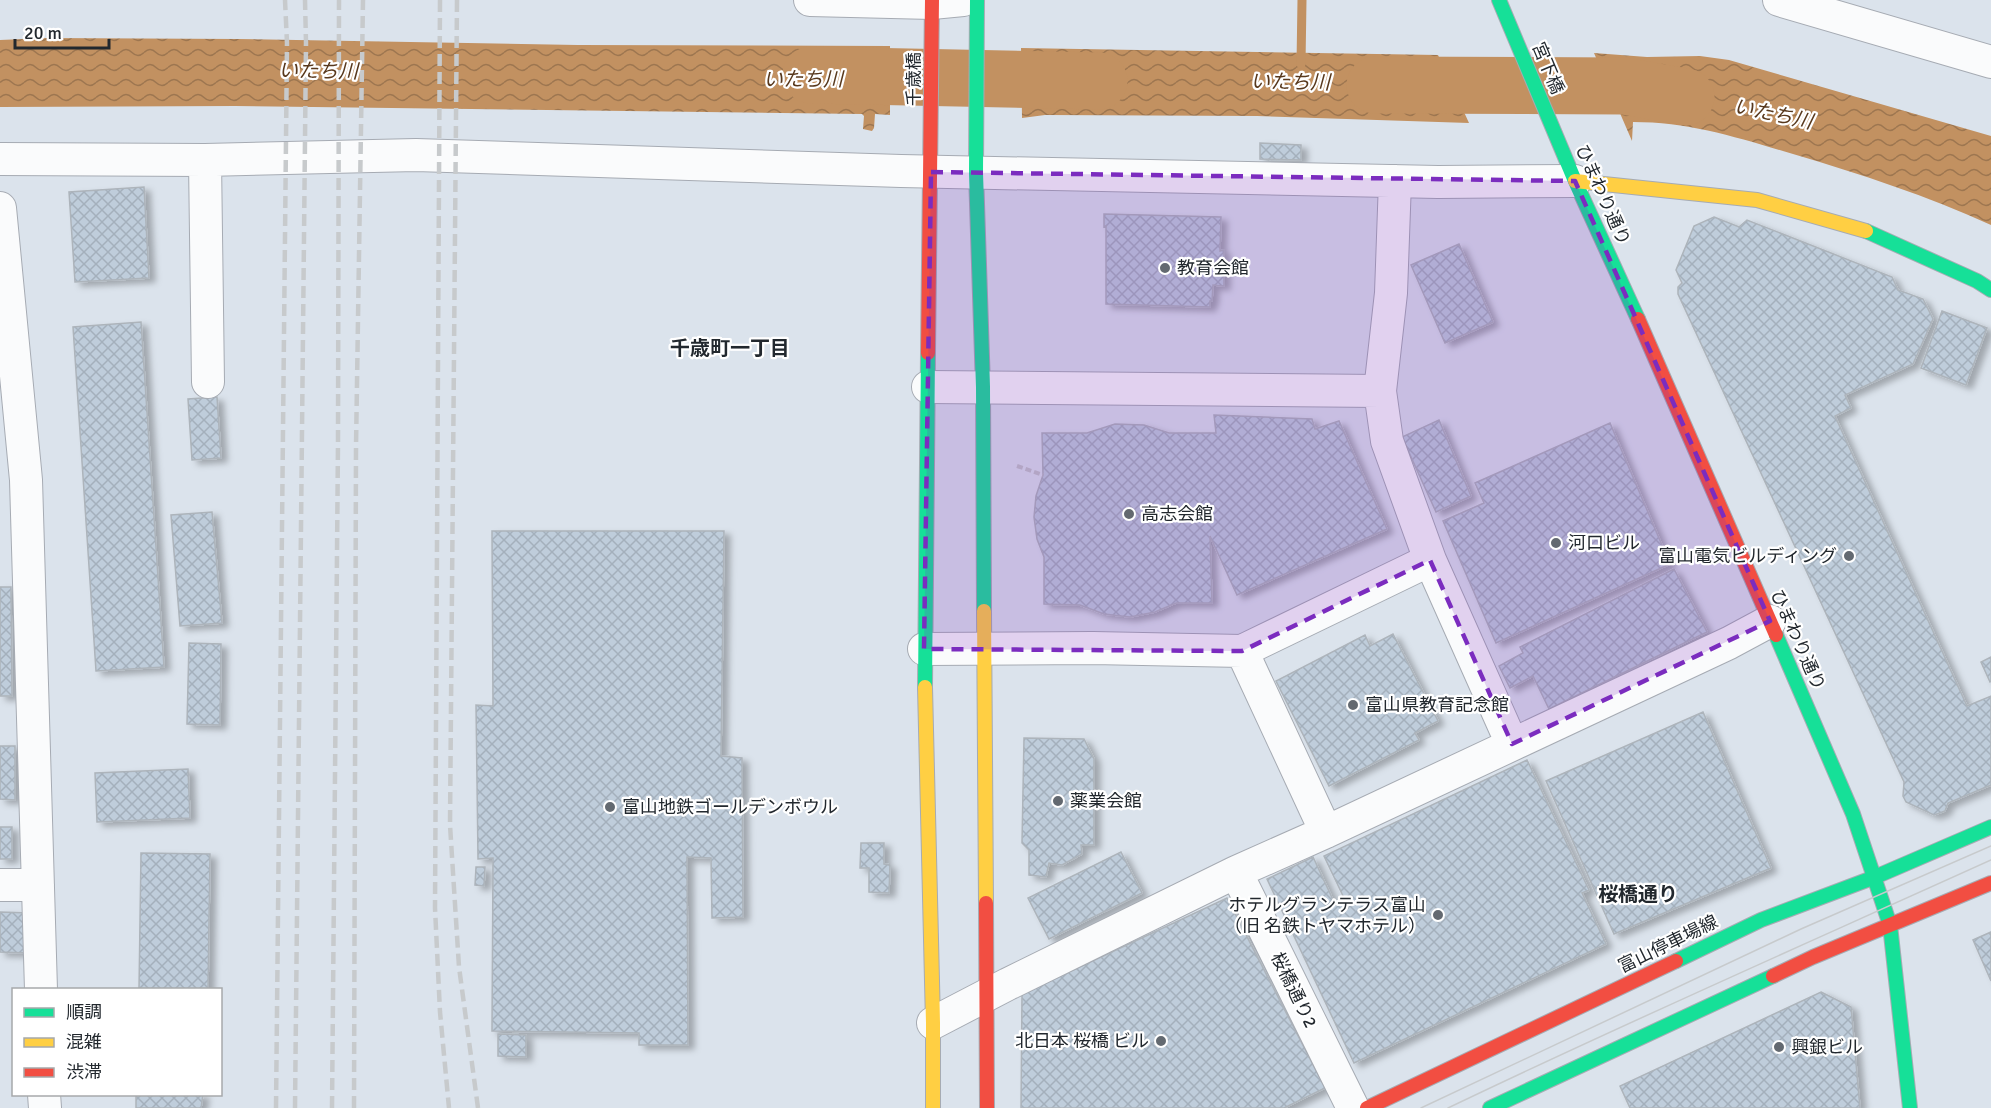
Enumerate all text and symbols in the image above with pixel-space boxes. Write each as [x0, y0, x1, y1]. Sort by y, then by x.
scale bar [15, 12, 110, 50]
text: 20 m [24, 22, 62, 44]
street label: 宮下橋 [1527, 39, 1569, 97]
street label: 千歳橋 [903, 52, 925, 106]
water label: いたち川 [278, 58, 360, 84]
water label: いたち川 [763, 67, 845, 92]
water label: いたち川 [1250, 69, 1332, 95]
water label: いたち川 [1731, 93, 1817, 135]
street label: ひまわり通り [1571, 141, 1635, 249]
place label: 教育会館 [1177, 257, 1249, 279]
marker: 教育会館 [1158, 261, 1172, 275]
district label: 千歳町一丁目 [670, 336, 790, 361]
place label: 高志会館 [1141, 503, 1213, 525]
marker: 高志会館 [1122, 507, 1136, 521]
place label: 河口ビル [1568, 532, 1640, 554]
marker: 河口ビル [1549, 536, 1563, 550]
place label: 富山電気ビルディング [1658, 545, 1837, 567]
marker: 富山電気ビルディング [1842, 549, 1856, 563]
street label: ひまわり通り [1766, 586, 1830, 694]
place label: 富山県教育記念館 [1365, 694, 1509, 716]
marker: 富山県教育記念館 [1346, 698, 1360, 712]
place label: 薬業会館 [1070, 790, 1142, 812]
marker: 薬業会館 [1051, 794, 1065, 808]
place label: 富山地鉄ゴールデンボウル [622, 796, 838, 818]
marker: 富山地鉄ゴールデンボウル [603, 800, 617, 814]
district label: 桜橋通り [1598, 882, 1678, 907]
place label: ホテルグランテラス富山 （旧 名鉄トヤマホテル） [1224, 894, 1426, 937]
marker: ホテルグランテラス富山 （旧 名鉄トヤマホテル） [1431, 908, 1445, 922]
street label: 富山停車場線 [1615, 910, 1721, 978]
street label: 桜橋通り2 [1266, 948, 1322, 1032]
legend [12, 988, 222, 1096]
text: 順調 [66, 1001, 102, 1023]
place label: 北日本 桜橋 ビル [1015, 1030, 1149, 1052]
text: 混雑 [66, 1031, 102, 1053]
marker: 北日本 桜橋 ビル [1154, 1034, 1168, 1048]
place label: 興銀ビル [1791, 1036, 1863, 1058]
marker: 興銀ビル [1772, 1040, 1786, 1054]
text: 渋滞 [66, 1061, 102, 1083]

